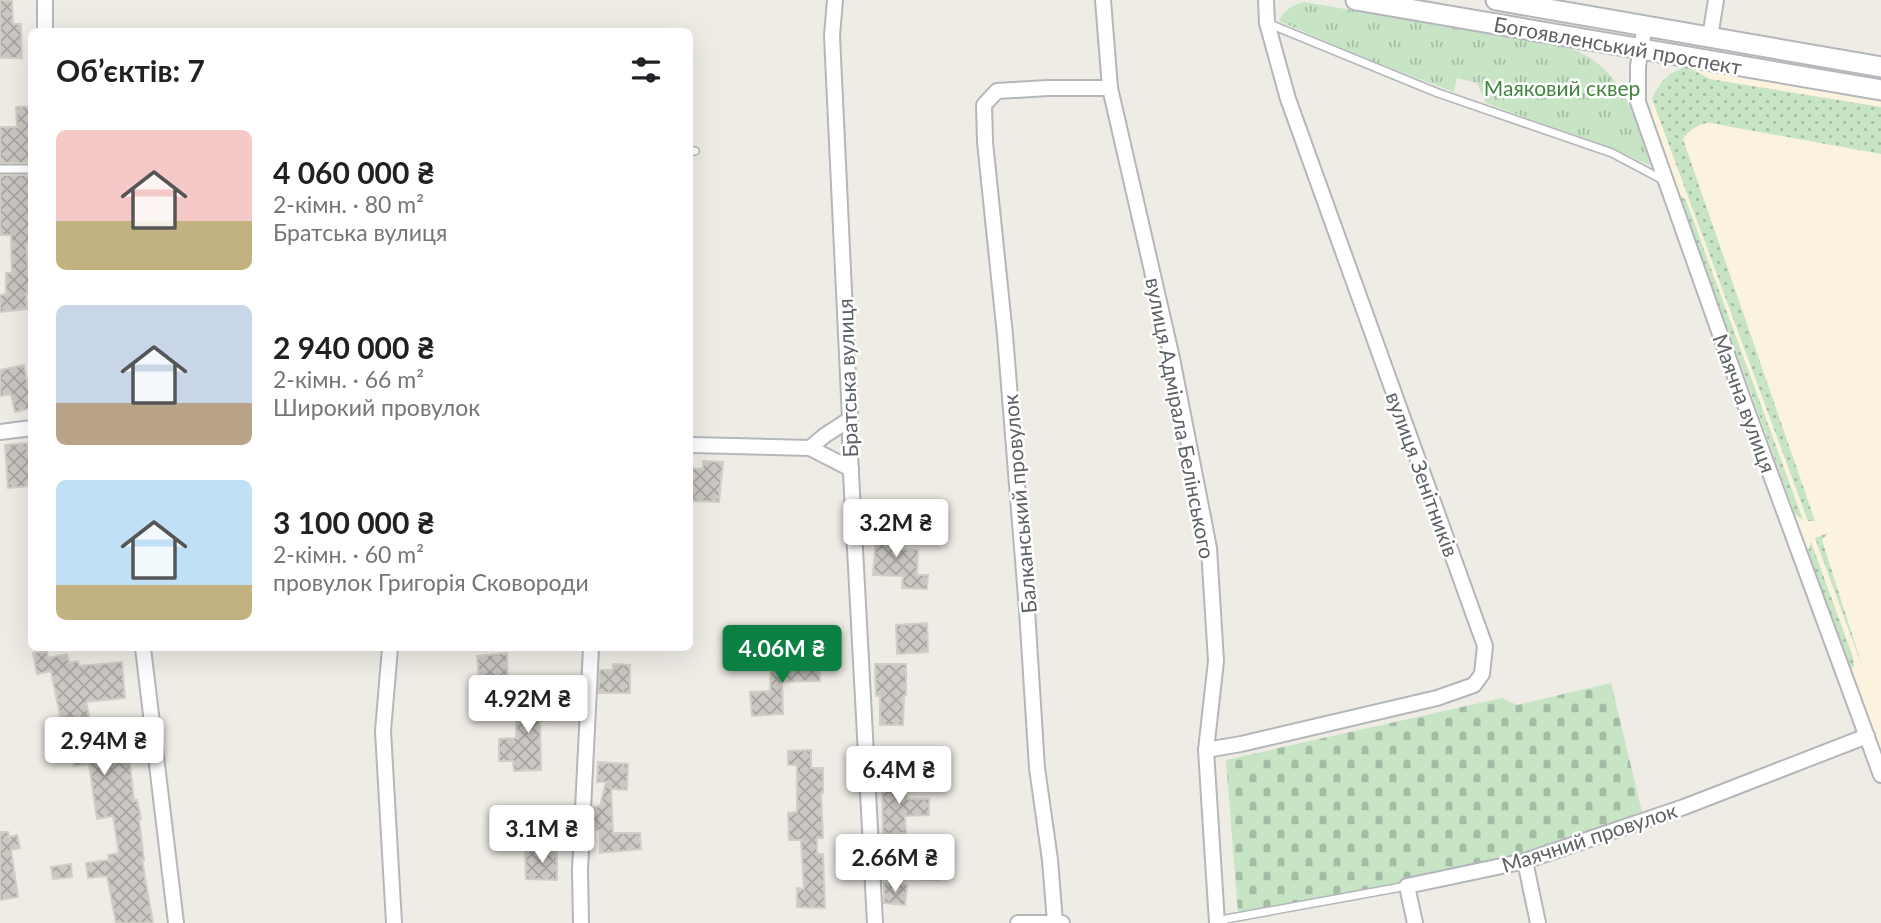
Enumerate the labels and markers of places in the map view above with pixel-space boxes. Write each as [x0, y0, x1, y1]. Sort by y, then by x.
pin: 3.2M ₴ [839, 500, 953, 559]
pin: 4.06M ₴ [717, 626, 847, 685]
pin: 4.92M ₴ [463, 676, 593, 735]
pin: 2.94M ₴ [39, 718, 169, 777]
pin: 6.4M ₴ [842, 746, 956, 806]
pin: 3.1M ₴ [485, 806, 599, 865]
pin: 2.66M ₴ [830, 834, 960, 894]

